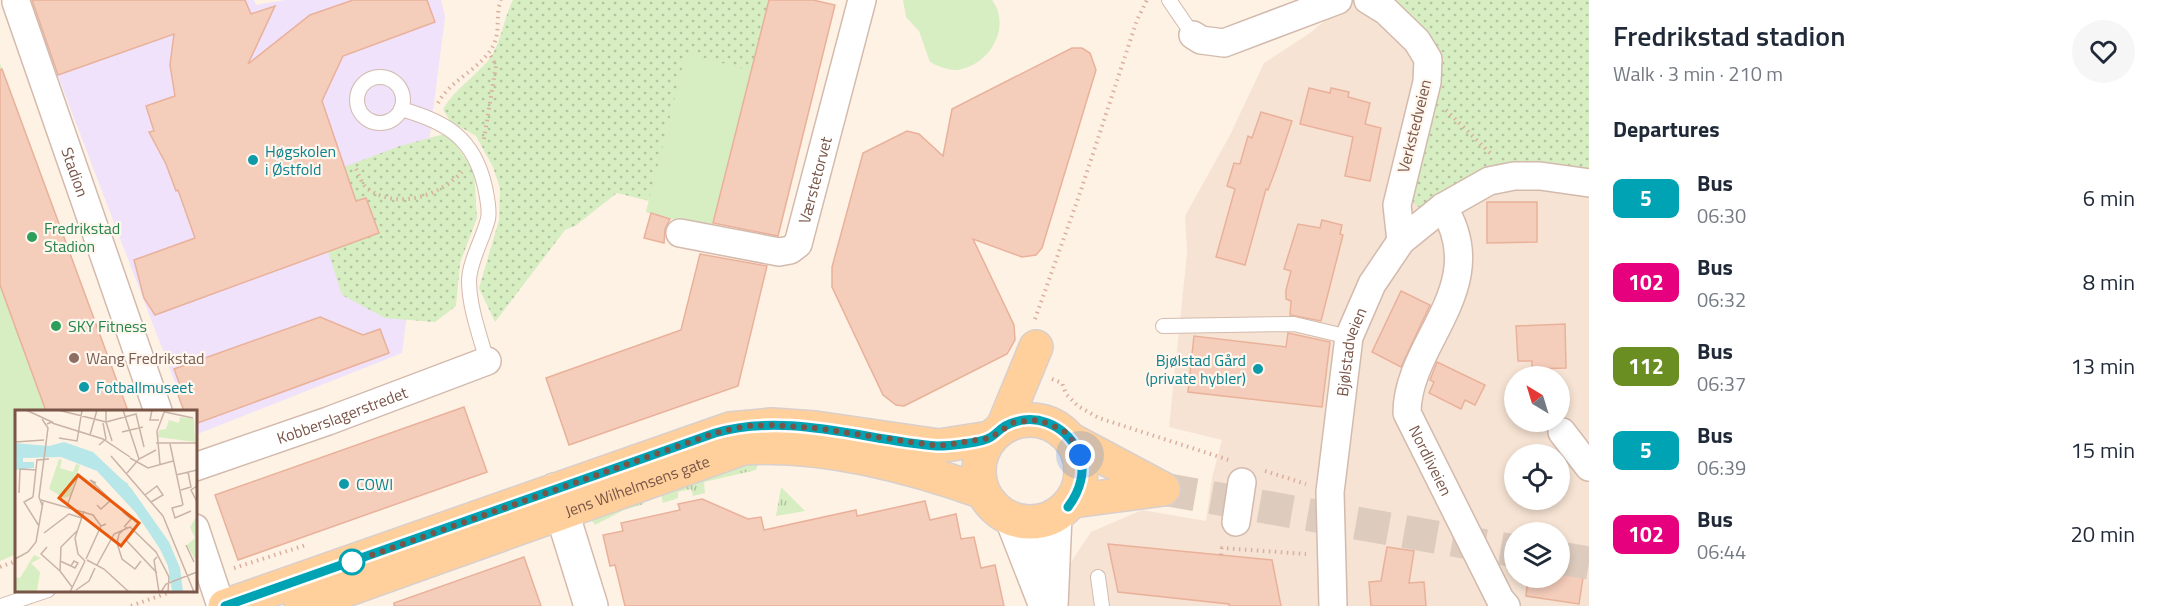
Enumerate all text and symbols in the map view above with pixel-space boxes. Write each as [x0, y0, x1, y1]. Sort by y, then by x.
text: Fredrikstad stadion [1613, 14, 1845, 57]
button: heart [2072, 20, 2135, 83]
text: Walk · 3 min · 210 m [1613, 58, 1783, 89]
street label: Verkstedveien [1391, 77, 1437, 175]
text: Departures [1613, 112, 1720, 146]
street label: Værstetorvet [792, 134, 838, 226]
place label: Høgskolen i Østfold [265, 139, 336, 181]
street label: Stadion [55, 144, 95, 200]
marker: Høgskolen i Østfold [246, 153, 260, 167]
text: Bus [1697, 166, 1733, 200]
text: 6 min [2083, 181, 2135, 215]
text: 5 [1640, 182, 1652, 214]
text: 06:30 [1697, 200, 1746, 231]
place label: Fredrikstad Stadion [44, 216, 120, 258]
marker: Fredrikstad Stadion [25, 230, 39, 244]
text: Bus [1697, 250, 1733, 284]
text: 8 min [2083, 265, 2135, 299]
text: 102 [1628, 266, 1664, 298]
text: 06:32 [1697, 284, 1746, 315]
street label: Bjølstadveien [1330, 304, 1372, 398]
place label: SKY Fitness [68, 314, 147, 338]
marker: SKY Fitness [49, 319, 63, 333]
text: Bus [1697, 334, 1733, 368]
place label: Wang Fredrikstad [86, 346, 205, 370]
place label: Bjølstad Gård (private hybler) [1145, 348, 1246, 390]
text: 13 min [2070, 349, 2135, 383]
text: 112 [1628, 350, 1664, 382]
marker: Wang Fredrikstad [67, 351, 81, 365]
marker: Bjølstad Gård (private hybler) [1251, 362, 1265, 376]
north arrow [1504, 366, 1570, 432]
map controls [1504, 366, 1570, 588]
text: 06:37 [1697, 368, 1746, 399]
place label: Fotballmuseet [96, 375, 193, 399]
marker: Fotballmuseet [77, 380, 91, 394]
street label: Kobberslagerstredet [273, 380, 411, 450]
inset map [15, 410, 196, 591]
text: Bus [1697, 418, 1733, 452]
street label: Nordliveien [1403, 421, 1458, 500]
text: 15 min [2070, 433, 2135, 467]
text: 5 [1640, 434, 1652, 466]
your location [1065, 440, 1095, 470]
button: locate [1504, 444, 1570, 510]
street label: Jens Wilhelmsens gate [561, 449, 713, 523]
text: 06:39 [1697, 452, 1746, 483]
place label: COWI [356, 472, 393, 496]
marker: COWI [337, 477, 351, 491]
text: Bus [1697, 502, 1733, 536]
text: 20 min [2070, 517, 2135, 551]
text: 102 [1628, 518, 1664, 550]
button: layers [1504, 522, 1570, 588]
text: 06:44 [1697, 536, 1746, 567]
unlabelled marker [339, 549, 365, 575]

